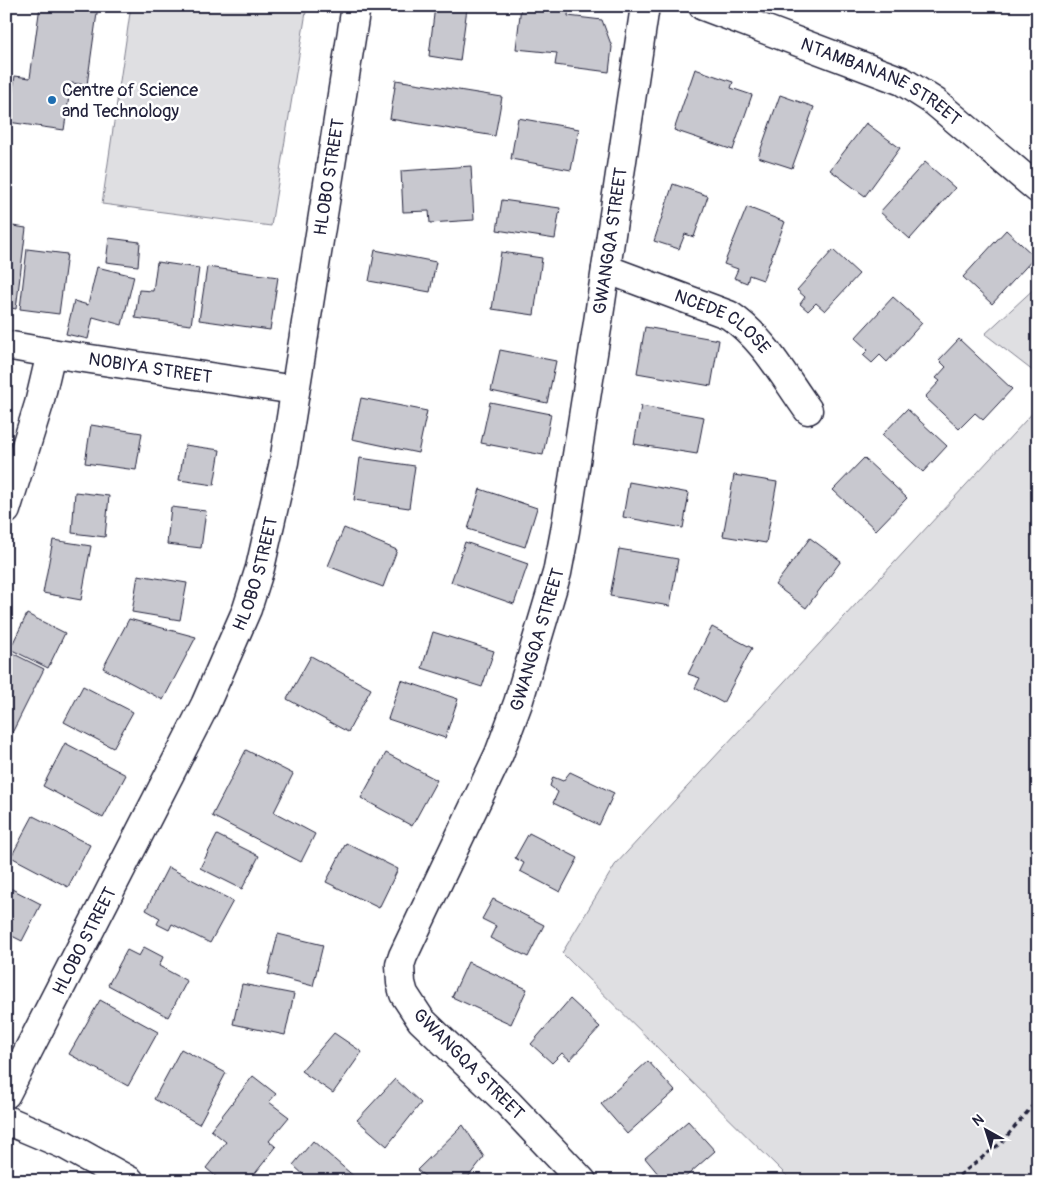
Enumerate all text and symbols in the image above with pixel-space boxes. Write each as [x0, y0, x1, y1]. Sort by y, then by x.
street label: NTAMBANANE STREET [797, 33, 966, 131]
place label: Centre of Science and Technology [62, 79, 198, 123]
marker: Centre of Science and Technology [46, 94, 58, 106]
street label: HLOBO STREET [309, 117, 350, 237]
street label: GWANGQA STREET [588, 166, 633, 316]
street label: NCEDE CLOSE [671, 285, 775, 359]
street label: NOBIYA STREET [87, 348, 213, 389]
street label: HLOBO STREET [228, 514, 283, 635]
street label: GWANGQA STREET [505, 565, 570, 715]
street label: HLOBO STREET [48, 883, 122, 999]
street label: GWANGQA STREET [408, 1004, 529, 1125]
north arrow [962, 1104, 1012, 1154]
text: N [969, 1111, 987, 1130]

